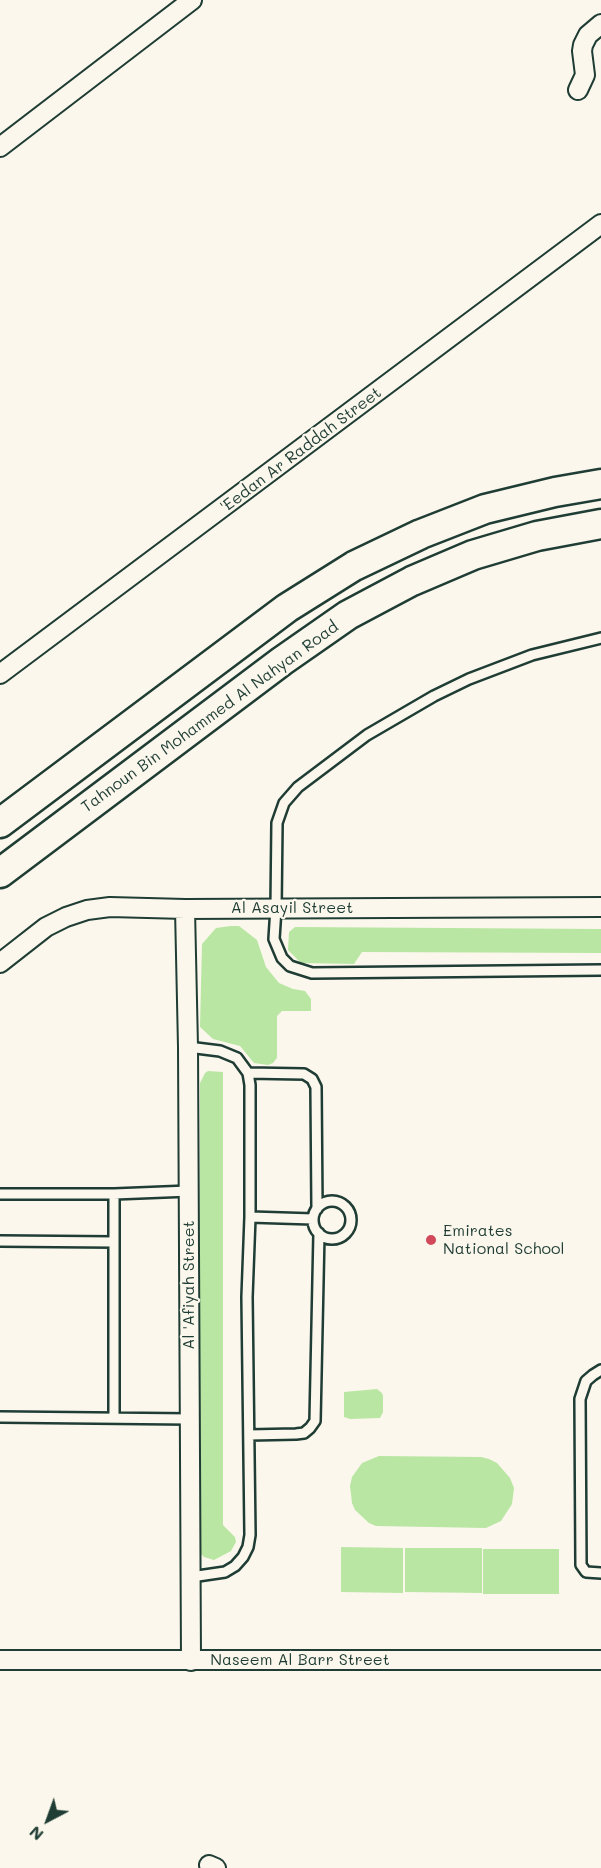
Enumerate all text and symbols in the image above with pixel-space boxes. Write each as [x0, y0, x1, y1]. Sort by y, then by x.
street label: 'Eedan Ar Raddah Street [217, 383, 385, 517]
street label: Tahnoun Bin Mohammed Al Nahyan Road [78, 617, 342, 817]
street label: Al Asayil Street [231, 898, 353, 918]
street label: Al 'Afiyah Street [179, 1220, 199, 1350]
place label: Emirates National School [443, 1221, 565, 1259]
marker: Emirates National School [424, 1233, 438, 1247]
street label: Naseem Al Barr Street [210, 1650, 390, 1670]
north arrow [18, 1790, 78, 1850]
text: N [24, 1822, 47, 1846]

